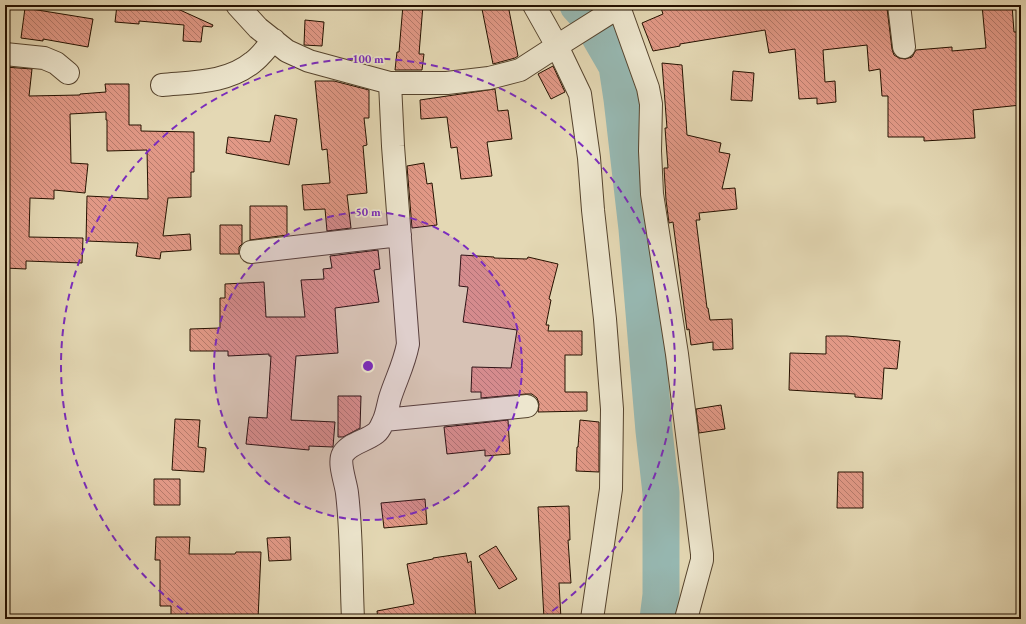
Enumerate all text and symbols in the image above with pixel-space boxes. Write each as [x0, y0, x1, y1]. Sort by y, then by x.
text: 100 m [352, 51, 384, 67]
text: 50 m [355, 204, 381, 220]
centre of rings [361, 359, 375, 373]

